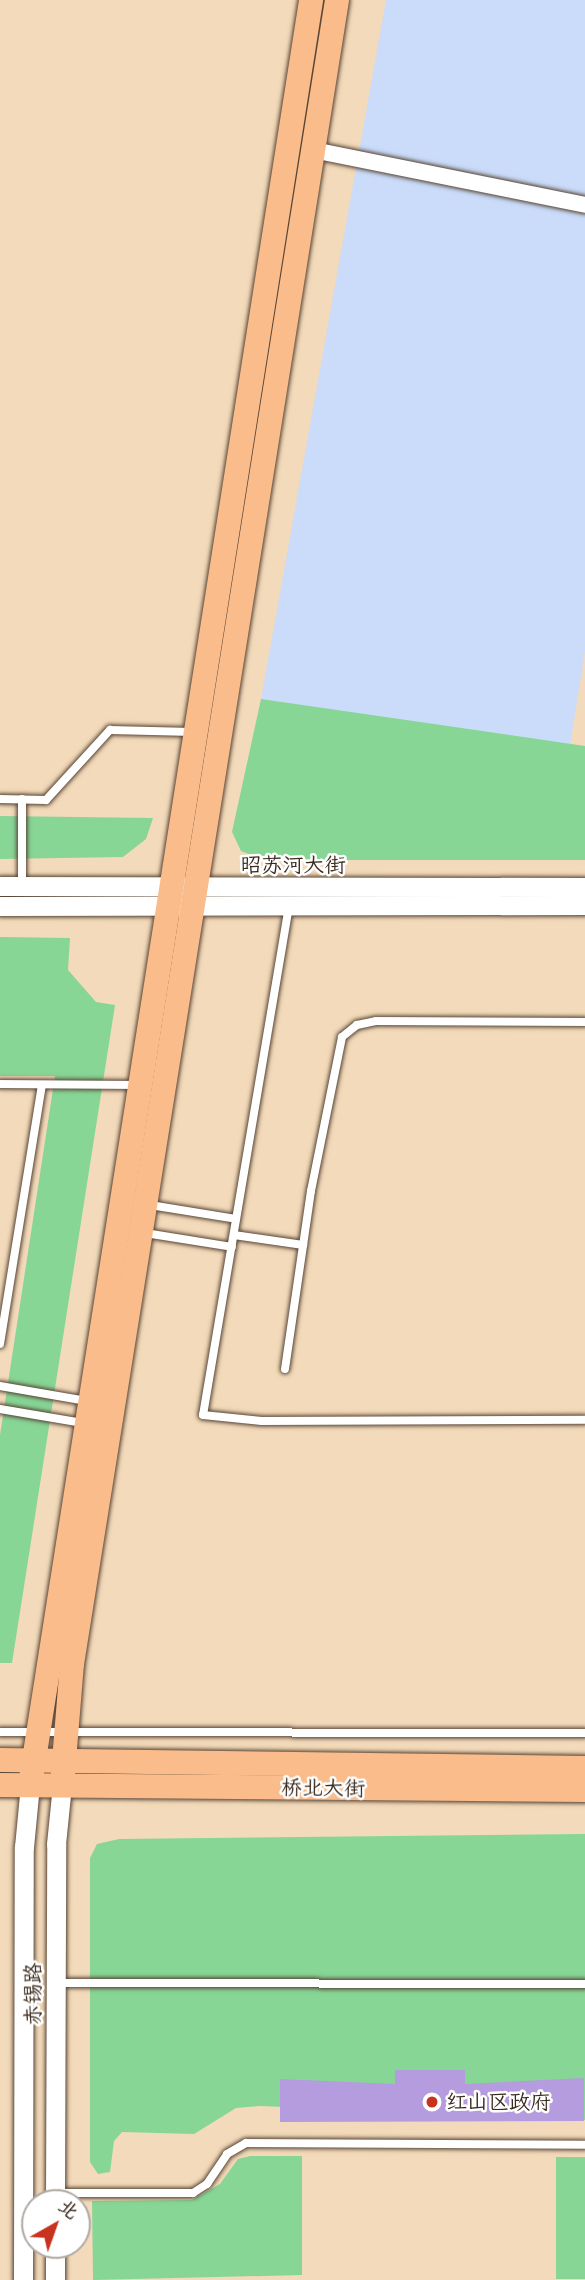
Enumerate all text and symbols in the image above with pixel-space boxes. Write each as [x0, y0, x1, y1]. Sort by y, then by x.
street label: 昭苏河大街 [241, 852, 345, 878]
street label: 桥北大街 [281, 1775, 365, 1801]
street label: 赤锡路 [20, 1963, 46, 2025]
place label: 红山区政府 [446, 2089, 551, 2115]
marker: 红山区政府 [424, 2094, 440, 2110]
north arrow [21, 2189, 91, 2259]
text: 北 [51, 2190, 86, 2228]

